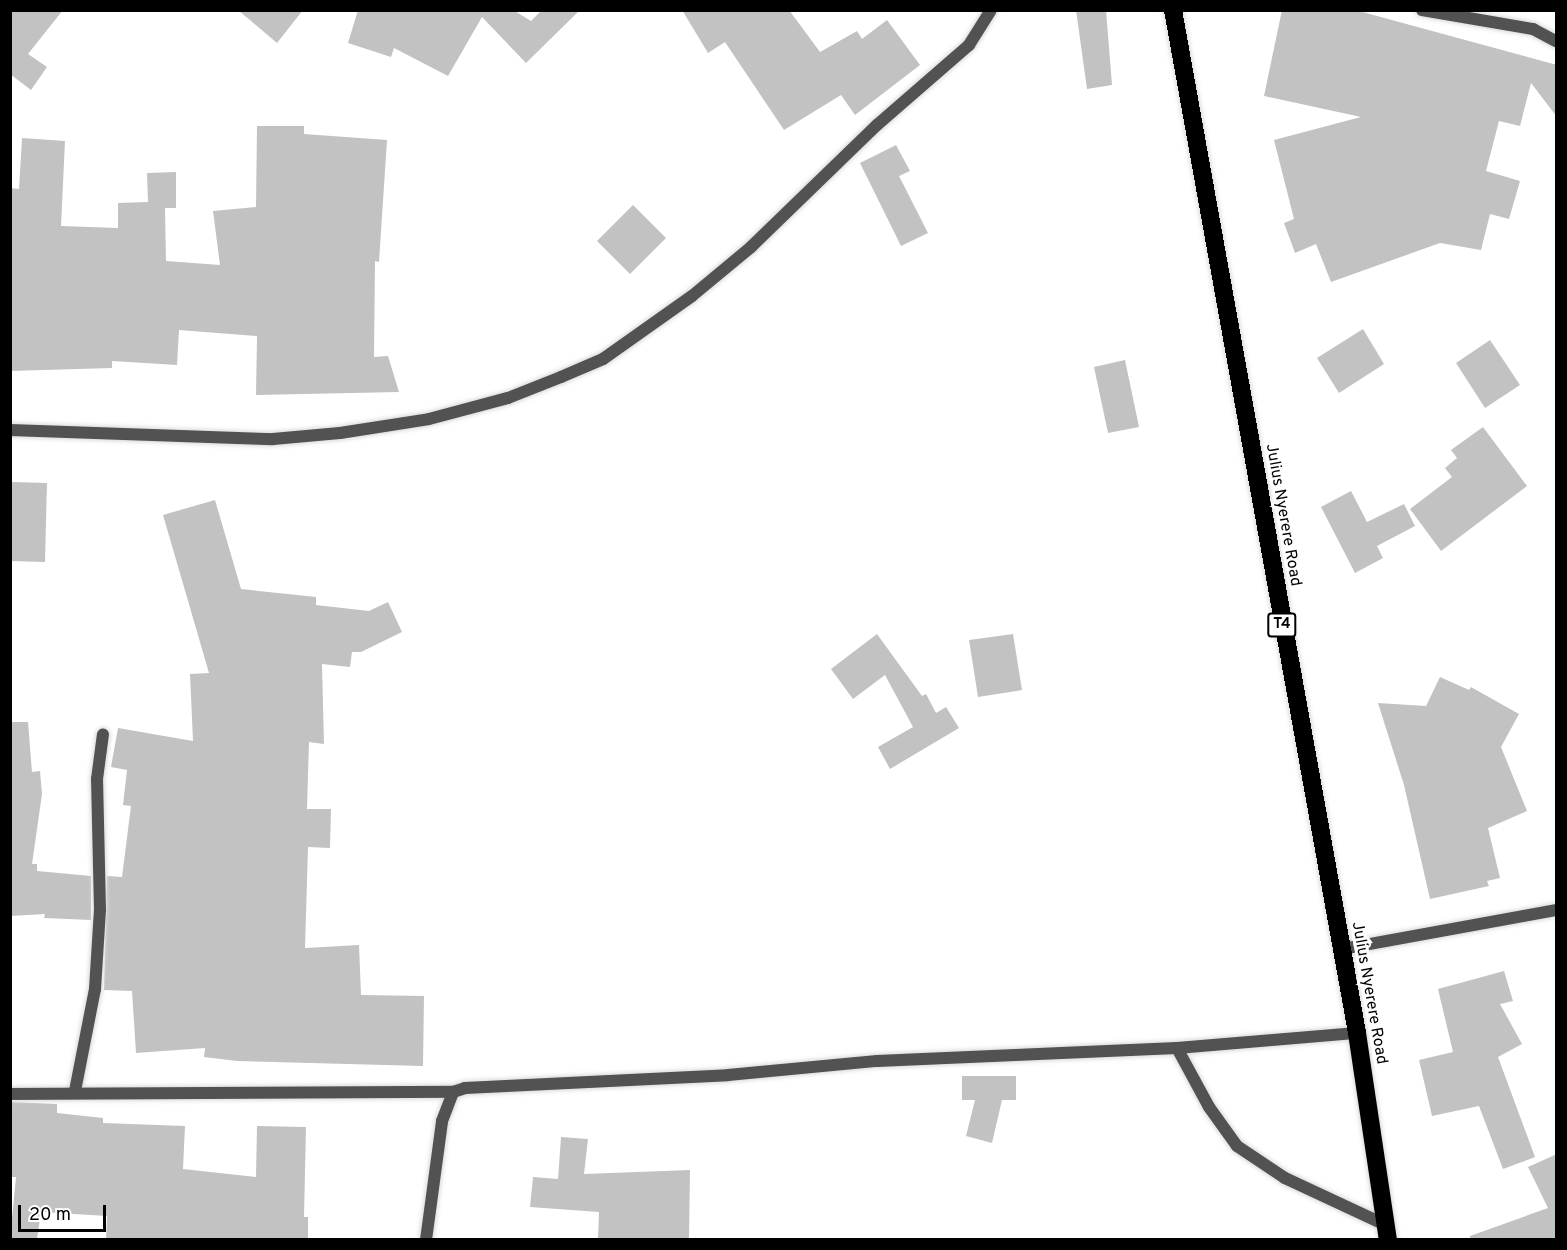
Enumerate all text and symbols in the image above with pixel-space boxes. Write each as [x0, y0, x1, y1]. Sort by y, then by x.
street label: Julius Nyerere Road [1261, 442, 1305, 588]
road number: T4 [1267, 613, 1297, 637]
street label: Julius Nyerere Road [1347, 920, 1391, 1066]
scale bar [21, 1193, 110, 1231]
text: 20 m [29, 1204, 71, 1227]

